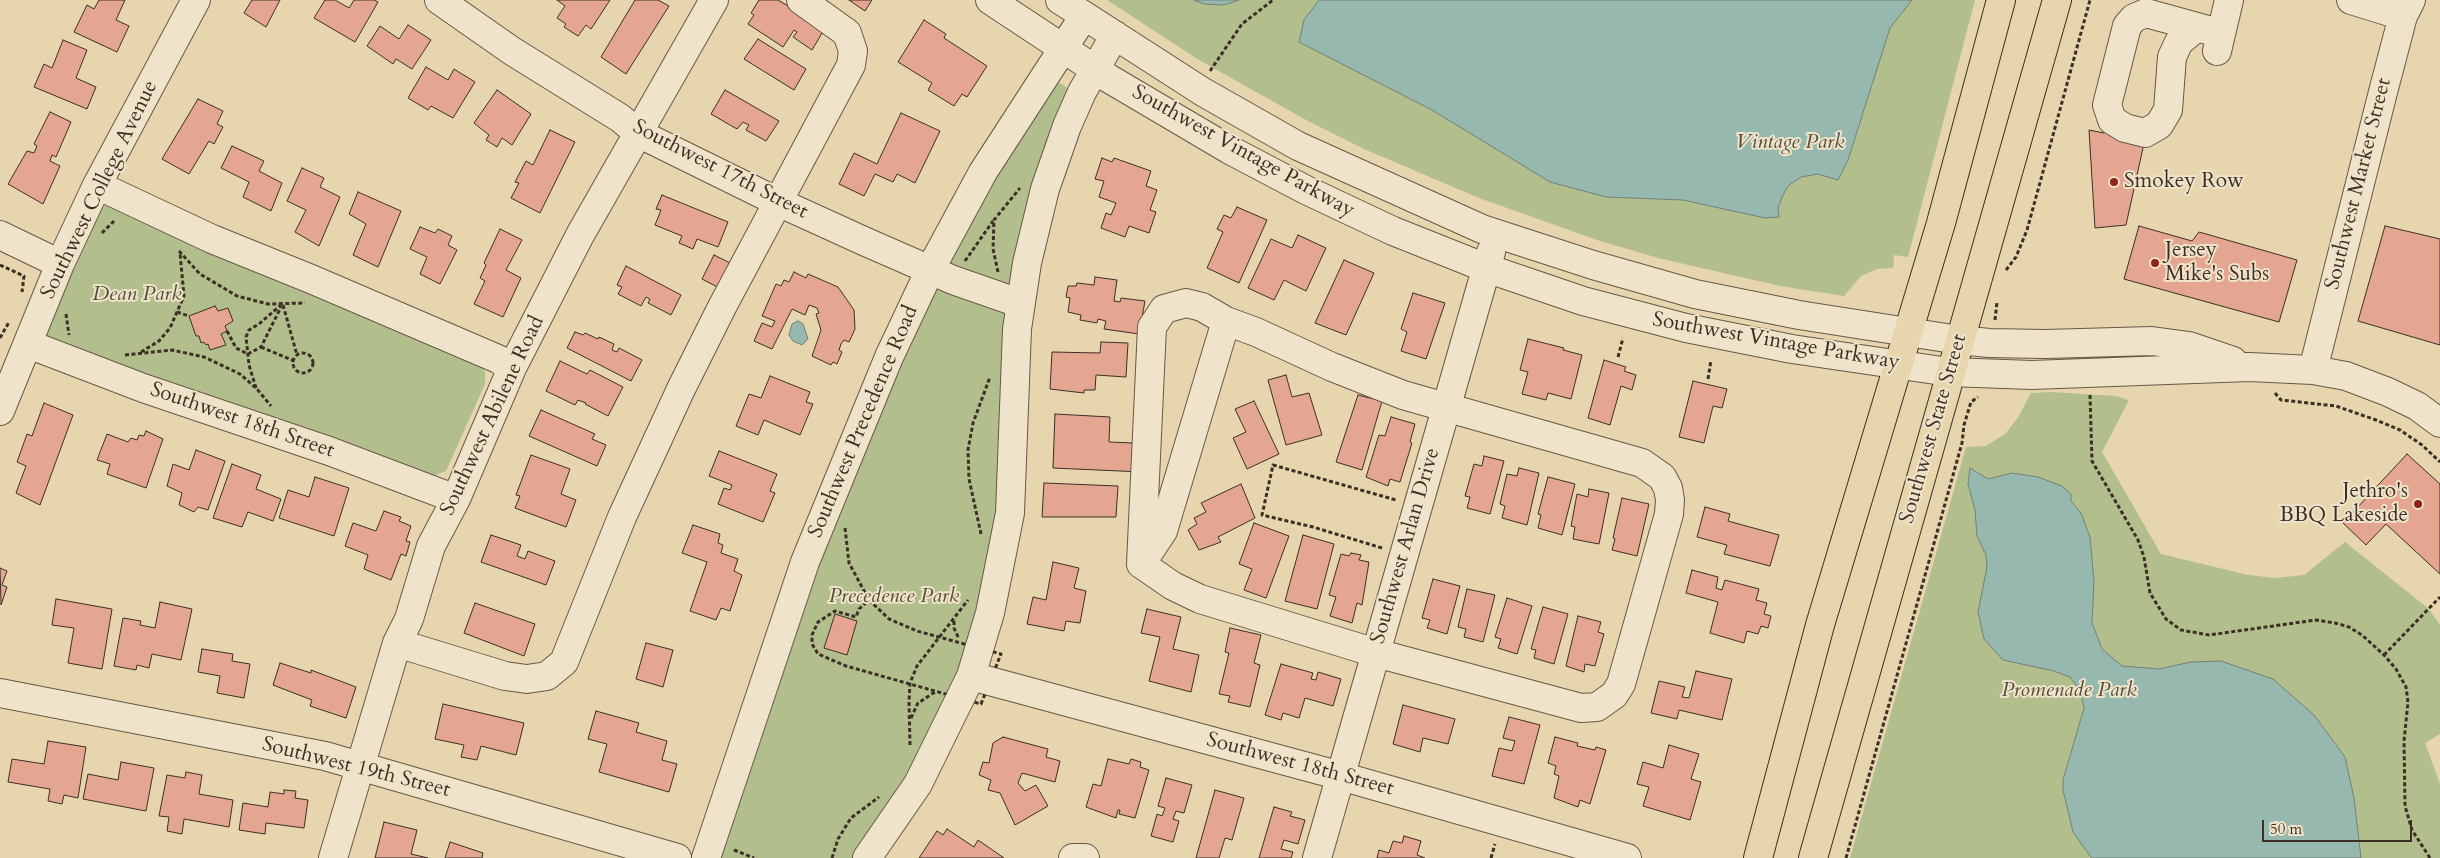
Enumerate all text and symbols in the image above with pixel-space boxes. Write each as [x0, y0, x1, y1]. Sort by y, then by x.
street label: Southwest Market Street [2320, 76, 2398, 292]
street label: Southwest College Avenue [36, 77, 164, 303]
street label: Southwest Vintage Parkway [1127, 80, 1359, 224]
street label: Southwest 17th Street [628, 115, 812, 225]
park label: Vintage Park [1736, 130, 1844, 156]
place label: Smokey Row [2124, 169, 2244, 195]
marker: Smokey Row [2108, 176, 2120, 188]
place label: Jersey Mike's Subs [2165, 238, 2269, 288]
marker: Jersey Mike's Subs [2149, 257, 2161, 269]
park label: Dean Park [92, 282, 182, 308]
street label: Southwest Precedence Road [804, 302, 924, 542]
street label: Southwest Vintage Parkway [1650, 308, 1902, 376]
street label: Southwest Abilene Road [436, 312, 550, 520]
street label: Southwest State Street [1895, 331, 1973, 527]
street label: Southwest 18th Street [147, 378, 337, 464]
street label: Southwest Arlan Drive [1366, 445, 1446, 647]
place label: Jethro's BBQ Lakeside [2279, 479, 2408, 529]
marker: Jethro's BBQ Lakeside [2412, 498, 2424, 510]
park label: Precedence Park [829, 584, 959, 610]
park label: Promenade Park [2001, 678, 2137, 704]
street label: Southwest 18th Street [1203, 728, 1397, 802]
street label: Southwest 19th Street [259, 732, 453, 804]
scale bar [2265, 810, 2415, 842]
text: 50 m [2270, 819, 2302, 839]

